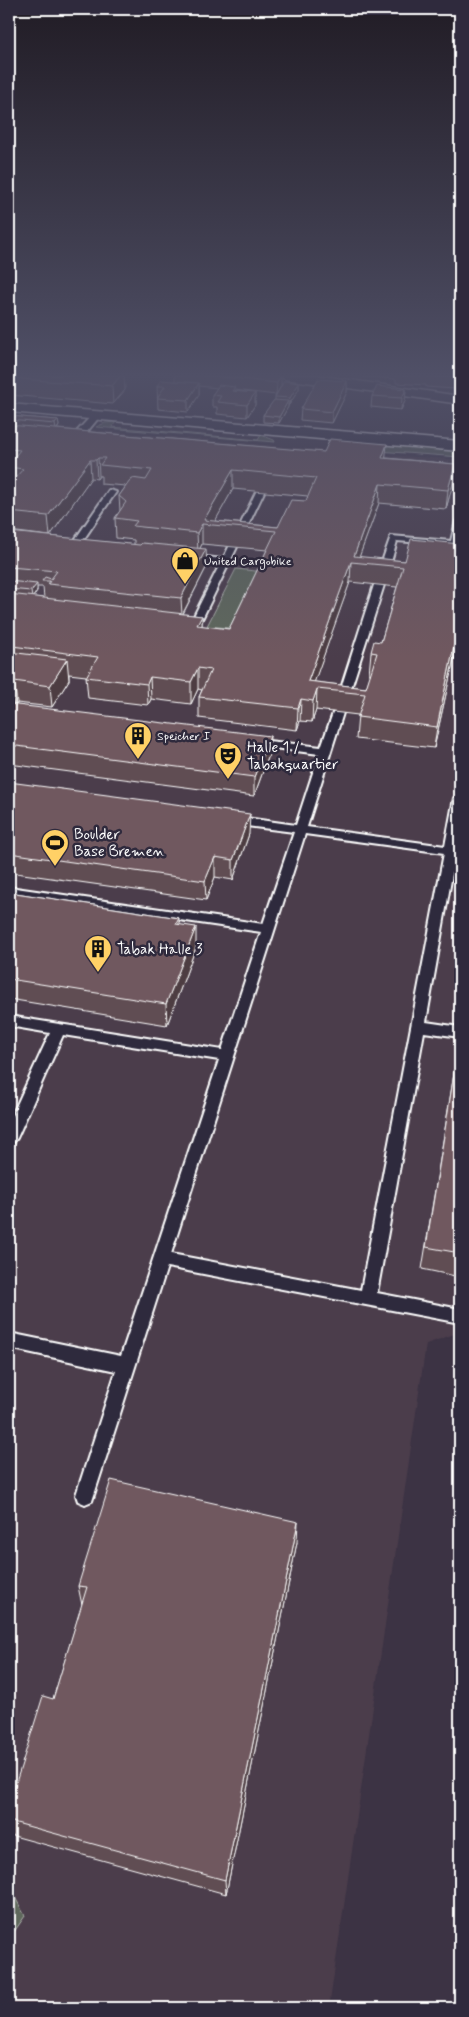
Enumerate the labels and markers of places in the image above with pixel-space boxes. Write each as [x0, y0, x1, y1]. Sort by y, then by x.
shop icon: United Cargobike [170, 546, 200, 585]
place label: United Cargobike [204, 554, 292, 570]
building icon: Speicher I [123, 721, 153, 760]
place label: Speicher I [157, 729, 210, 745]
place label: Halle 1 / Tabakquartier [247, 738, 338, 775]
theatre icon: Halle 1 / Tabakquartier [213, 741, 243, 780]
place label: Boulder Base Bremen [74, 825, 165, 862]
sports icon: Boulder Base Bremen [40, 828, 70, 867]
building icon: Tabak Halle 3 [83, 934, 113, 973]
place label: Tabak Halle 3 [117, 940, 203, 960]

